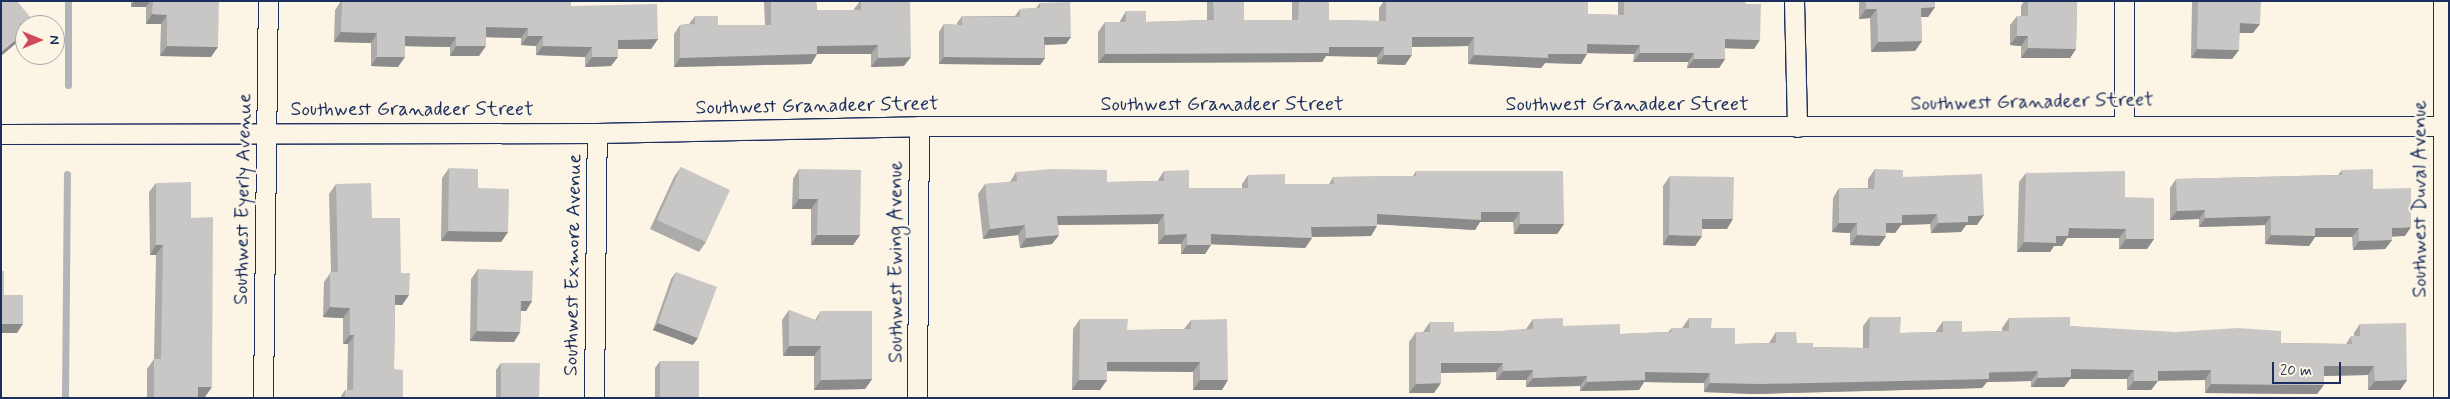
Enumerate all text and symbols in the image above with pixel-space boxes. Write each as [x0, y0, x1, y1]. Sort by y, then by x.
north arrow [15, 15, 65, 65]
text: N [45, 35, 63, 45]
street label: Southwest Granadeer Street [1911, 88, 2153, 116]
street label: Southwest Granadeer Street [696, 92, 938, 120]
street label: Southwest Granadeer Street [1101, 92, 1343, 116]
street label: Southwest Granadeer Street [1506, 92, 1748, 116]
street label: Southwest Eyerly Avenue [229, 96, 257, 302]
street label: Southwest Granadeer Street [291, 97, 533, 121]
street label: Southwest Duval Avenue [2408, 99, 2432, 299]
street label: Southwest Exmore Avenue [559, 154, 587, 376]
street label: Southwest Ewing Avenue [884, 159, 908, 365]
scale bar [2275, 352, 2344, 384]
text: 20 m [2280, 361, 2312, 381]

